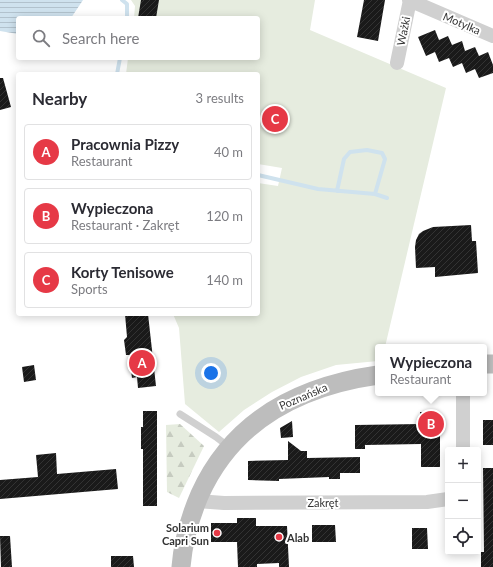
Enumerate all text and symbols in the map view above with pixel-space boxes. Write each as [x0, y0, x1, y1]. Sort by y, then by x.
street label: Motylka [441, 9, 483, 37]
street label: Ważki [394, 15, 412, 47]
search box [16, 16, 260, 60]
icon: search [30, 27, 52, 49]
text: Search here [62, 29, 139, 47]
text: Nearby [32, 88, 87, 109]
text: 3 results [196, 90, 244, 106]
pin: C [262, 104, 288, 134]
text: Pracownia Pizzy [71, 135, 179, 153]
text: A [41, 144, 51, 160]
text: 40 m [214, 144, 243, 160]
text: Restaurant [71, 153, 133, 169]
text: Wypieczona [71, 199, 153, 217]
text: B [42, 208, 50, 224]
text: 120 m [206, 208, 243, 224]
text: Restaurant · Zakręt [71, 217, 179, 233]
text: Korty Tenisowe [71, 263, 174, 281]
text: C [42, 272, 50, 288]
text: 140 m [206, 272, 243, 288]
text: Sports [71, 281, 108, 297]
popup [375, 344, 487, 396]
pin: A [129, 348, 155, 378]
text: Wypieczona [390, 353, 472, 371]
your location [201, 363, 221, 383]
text: Restaurant [390, 371, 451, 387]
street label: Poznańska [277, 380, 329, 412]
pin: B [418, 409, 444, 439]
map controls [445, 447, 481, 555]
button: + [445, 447, 481, 483]
button: − [445, 483, 481, 519]
street label: Zakręt [307, 496, 339, 509]
button: locate [445, 519, 481, 555]
place label: Solarium Capri Sun [162, 521, 209, 547]
marker: Solarium Capri Sun [212, 528, 222, 538]
place label: Alab [286, 531, 309, 544]
marker: Alab [274, 532, 284, 542]

